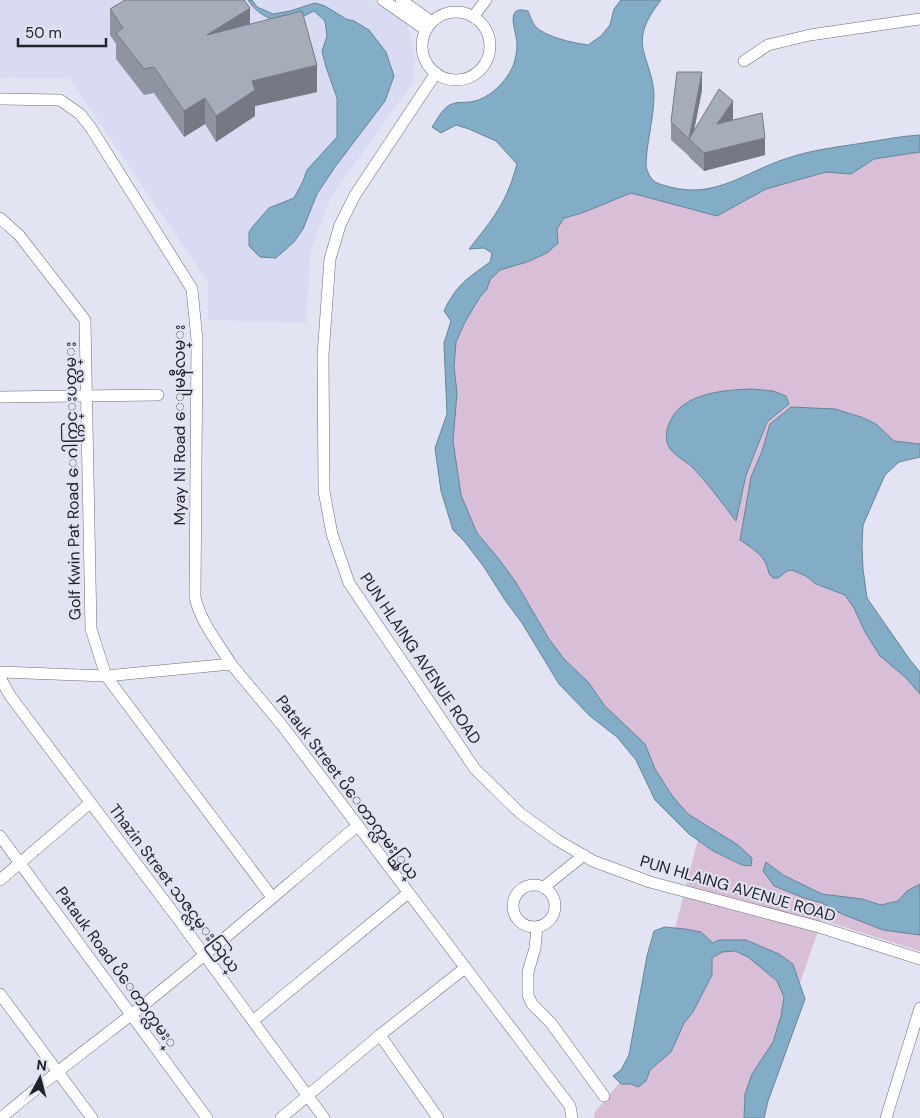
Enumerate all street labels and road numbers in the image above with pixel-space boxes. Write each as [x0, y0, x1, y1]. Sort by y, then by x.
street label: Myay Ni Road ေျမနီလမ္း [169, 325, 193, 525]
street label: Golf Kwin Pat Road ေဂါက္ကြင္းပတ္လမ္း [59, 341, 88, 621]
street label: PUN HLAING AVENUE ROAD [355, 568, 486, 748]
street label: Patauk Street ပိေတာက္လမး္သြယ္ [269, 690, 425, 886]
street label: Thazin Street သဇင္လမ္းသြယ္ [102, 799, 246, 979]
street label: PUN HLAING AVENUE ROAD [638, 850, 838, 926]
street label: Patauk Road ပိေတာက္လမး္ [48, 882, 182, 1054]

